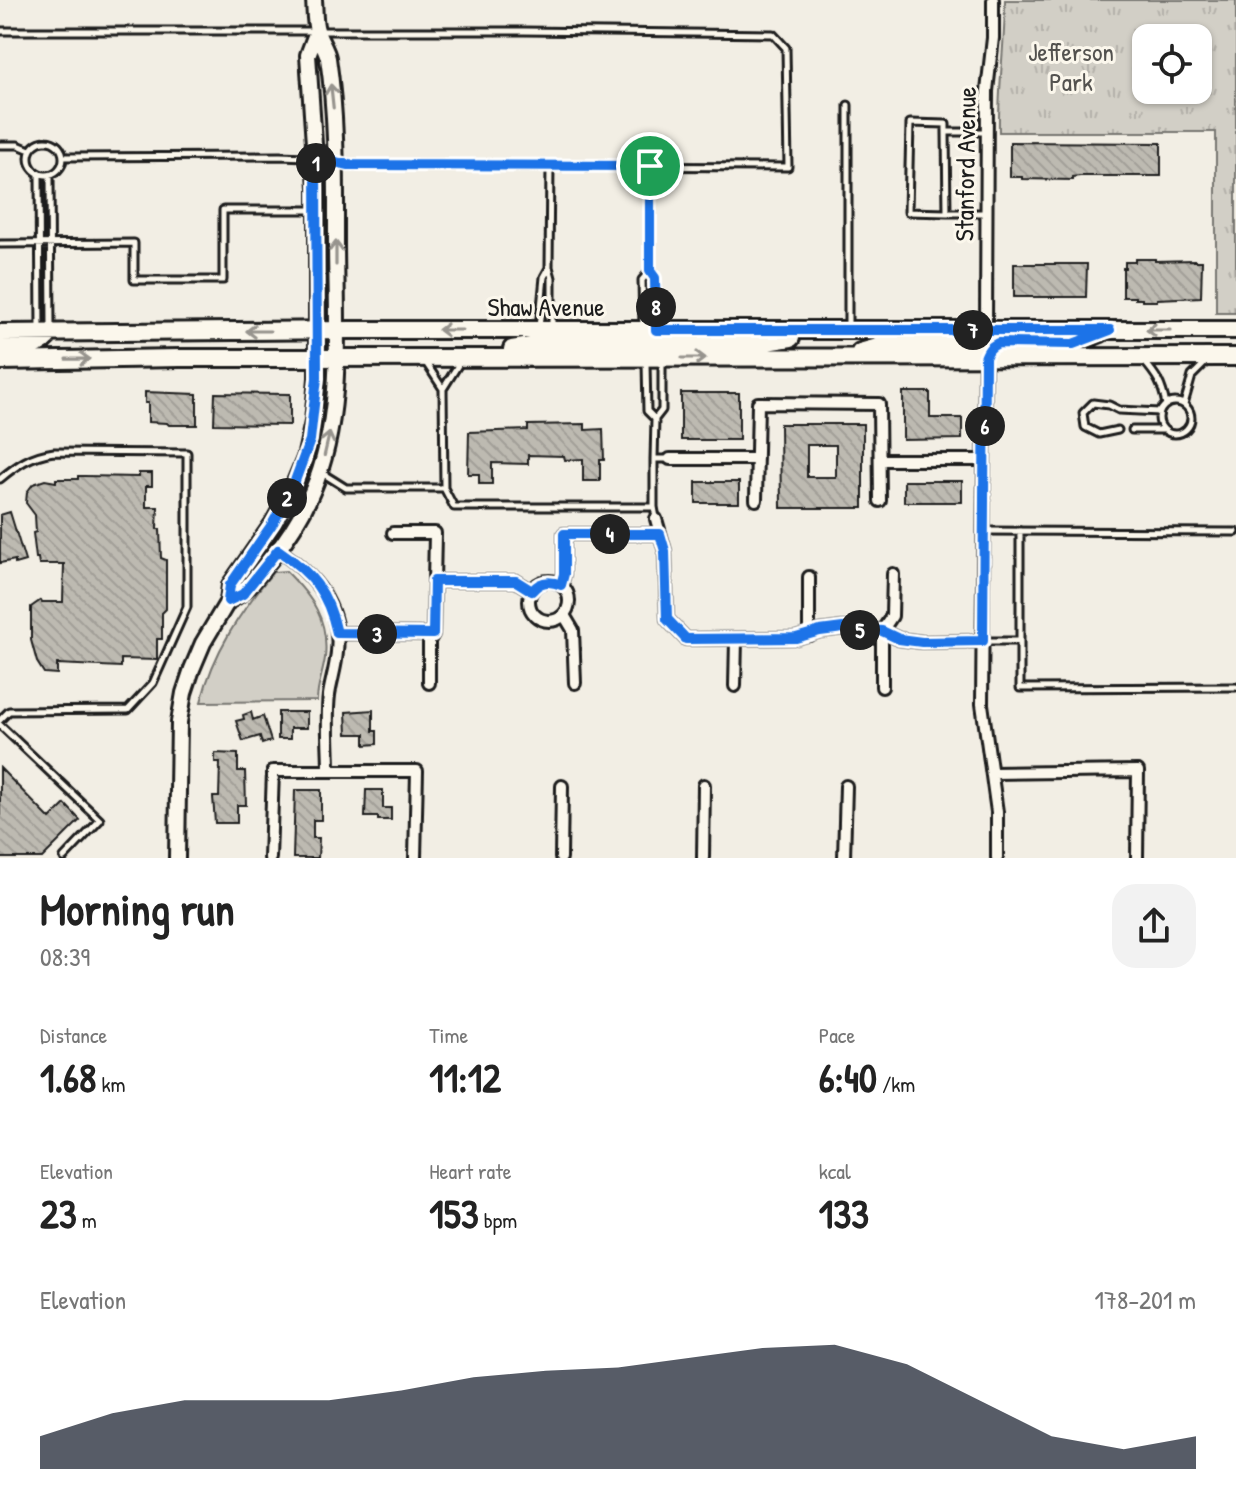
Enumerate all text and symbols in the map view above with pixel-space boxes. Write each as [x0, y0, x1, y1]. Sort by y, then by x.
map controls [1132, 24, 1212, 104]
button: locate [1132, 24, 1212, 104]
park label: Jefferson Park [1028, 34, 1114, 99]
one-way arrow [324, 83, 339, 110]
street label: Stanford Avenue [946, 86, 984, 242]
pin [616, 132, 684, 200]
pin: 1 [296, 143, 336, 183]
icon: arrive [628, 144, 672, 188]
text: 1 [312, 148, 320, 178]
one-way arrow [328, 240, 344, 267]
pin: 8 [636, 287, 676, 327]
street label: Shaw Avenue [487, 289, 605, 324]
text: 8 [651, 292, 661, 322]
pin: 7 [953, 310, 993, 350]
text: 7 [968, 315, 978, 345]
one-way arrow [437, 322, 464, 338]
one-way arrow [1145, 322, 1172, 338]
one-way arrow [245, 323, 272, 339]
one-way arrow [680, 350, 707, 366]
one-way arrow [64, 352, 91, 367]
pin: 6 [965, 406, 1005, 446]
text: 6 [981, 411, 989, 441]
one-way arrow [320, 432, 335, 457]
pin: 2 [267, 478, 307, 518]
text: 2 [282, 483, 292, 513]
pin: 4 [590, 514, 630, 554]
text: 4 [606, 519, 614, 549]
pin: 5 [840, 610, 880, 650]
pin: 3 [357, 614, 397, 654]
text: 5 [855, 615, 865, 645]
text: 3 [372, 619, 382, 649]
text: Morning run [40, 879, 235, 939]
button: share [1112, 884, 1196, 968]
text: 08:39 [40, 939, 90, 974]
text: Distance [40, 1020, 107, 1050]
text: Time [429, 1020, 468, 1050]
text: Pace [819, 1020, 855, 1050]
text: 1.68 [40, 1050, 96, 1104]
text: 11:12 [429, 1050, 501, 1104]
text: 6:40 [819, 1050, 877, 1104]
text: km [96, 1069, 126, 1099]
text: /km [877, 1069, 915, 1099]
text: Elevation [40, 1156, 113, 1186]
text: Heart rate [429, 1156, 512, 1186]
text: kcal [819, 1156, 851, 1186]
text: 23 [40, 1186, 77, 1240]
text: 153 [429, 1186, 479, 1240]
text: 133 [819, 1186, 869, 1240]
text: m [77, 1205, 97, 1235]
text: bpm [479, 1205, 517, 1235]
text: Elevation [40, 1282, 126, 1317]
text: 178–201 m [1095, 1282, 1196, 1317]

